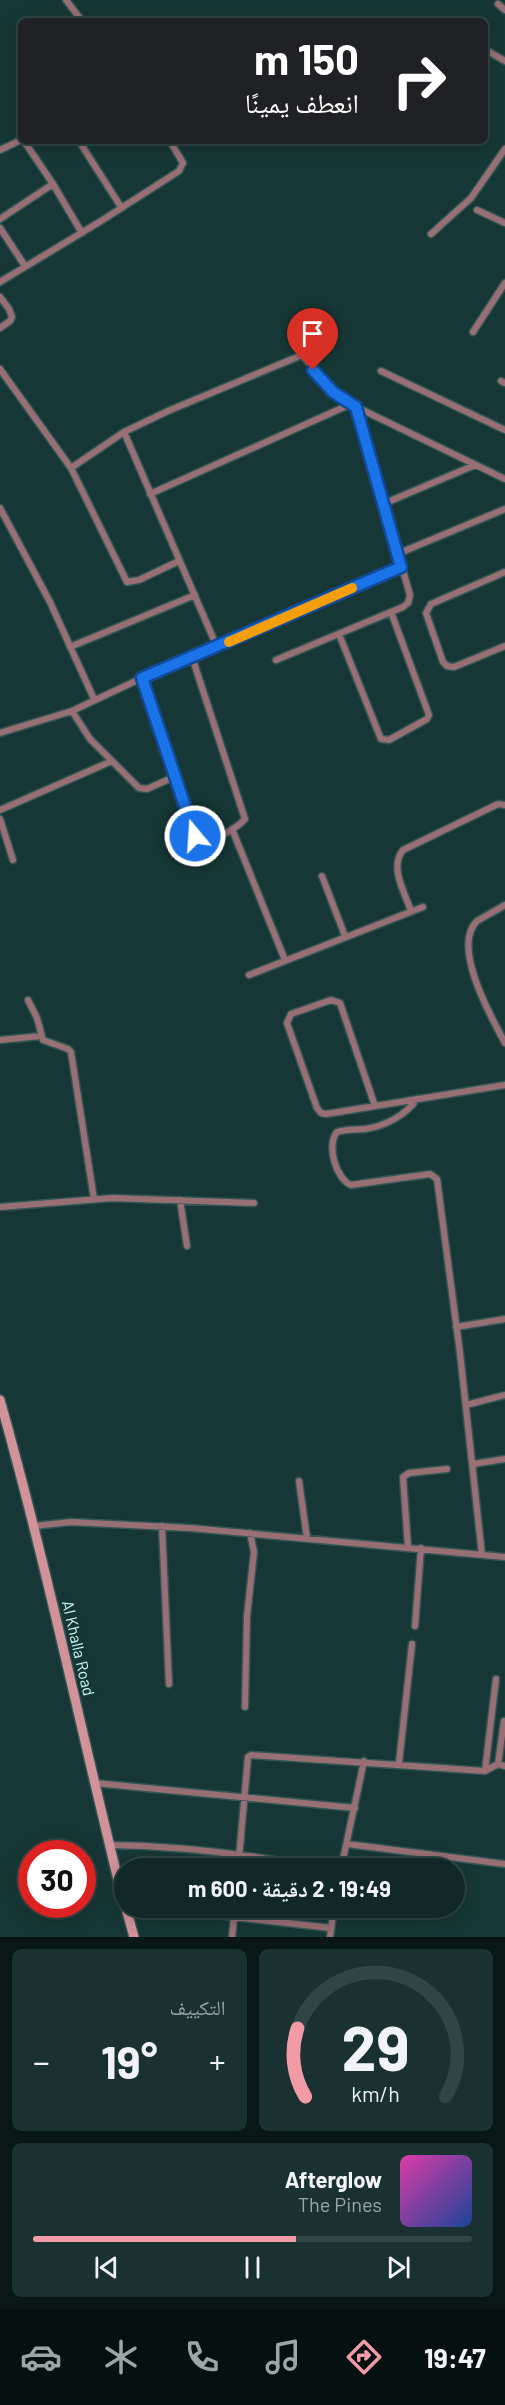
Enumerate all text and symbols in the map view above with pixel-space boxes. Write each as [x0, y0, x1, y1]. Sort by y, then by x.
text: 150 m [254, 33, 359, 83]
icon: right [380, 42, 458, 120]
text: انعطف يمينًا [245, 86, 359, 118]
pin [287, 308, 338, 370]
icon: arrive [296, 317, 329, 350]
position arrow [163, 804, 227, 868]
street label: Al Khalla Road [59, 1598, 99, 1698]
speed limit sign: 30 [18, 1840, 96, 1918]
text: 19:49 · 2 دقيقة · 600 m [188, 1875, 391, 1901]
text: التكييف [169, 1995, 226, 2019]
text: 29 [342, 2009, 410, 2083]
text: 19° [101, 2034, 158, 2088]
text: − [33, 2041, 50, 2081]
text: + [209, 2041, 226, 2081]
text: km/h [351, 2081, 400, 2106]
text: Afterglow [285, 2166, 382, 2192]
text: The Pines [298, 2192, 382, 2216]
icon: previous [90, 2251, 123, 2284]
icon: pause [236, 2251, 269, 2284]
icon: next [382, 2251, 415, 2284]
icon: car [20, 2336, 62, 2378]
icon: climate [100, 2336, 142, 2378]
icon: phone [181, 2336, 223, 2378]
icon: music [262, 2336, 304, 2378]
icon: directions [343, 2336, 385, 2378]
text: 19:47 [424, 2341, 486, 2373]

